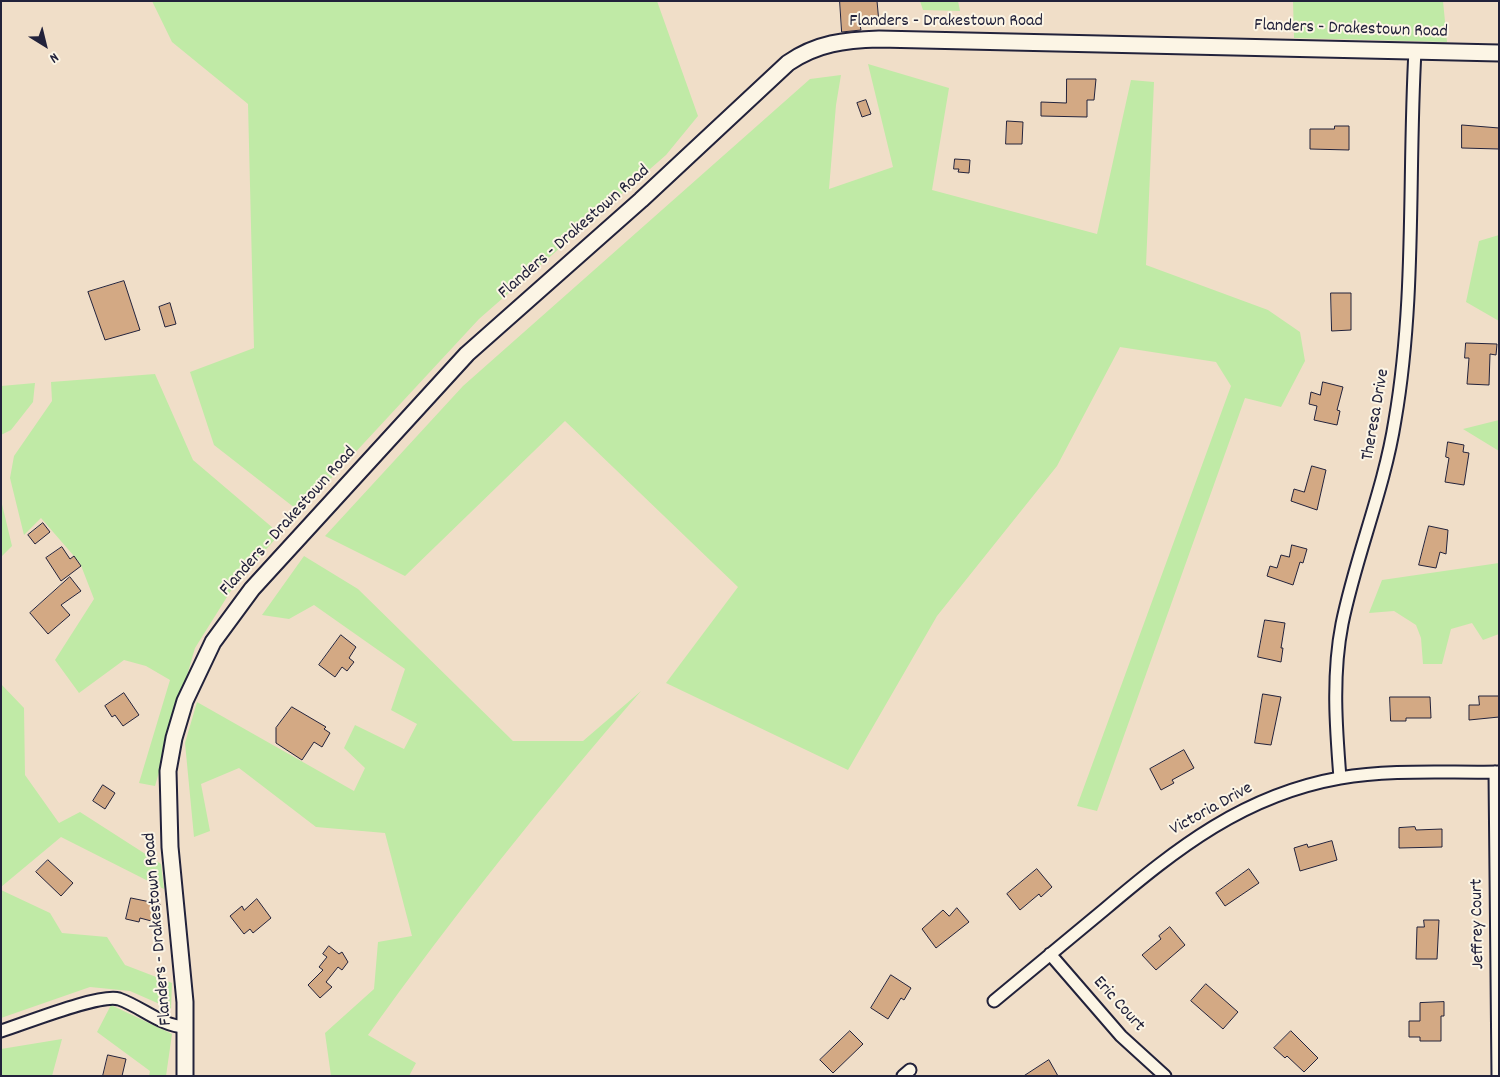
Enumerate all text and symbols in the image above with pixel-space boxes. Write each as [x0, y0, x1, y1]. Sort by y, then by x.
street label: Flanders - Drakestown Road [849, 12, 1043, 34]
street label: Flanders - Drakestown Road [1254, 16, 1448, 44]
north arrow [20, 20, 70, 70]
text: N [45, 47, 63, 67]
street label: Flanders - Drakestown Road [495, 161, 655, 305]
street label: Theresa Drive [1358, 367, 1396, 463]
street label: Flanders - Drakestown Road [216, 443, 362, 601]
street label: Victoria Drive [1167, 778, 1257, 842]
street label: Flanders - Drakestown Road [140, 832, 178, 1026]
street label: Jeffrey Court [1467, 878, 1491, 970]
street label: Eric Court [1087, 973, 1149, 1037]

